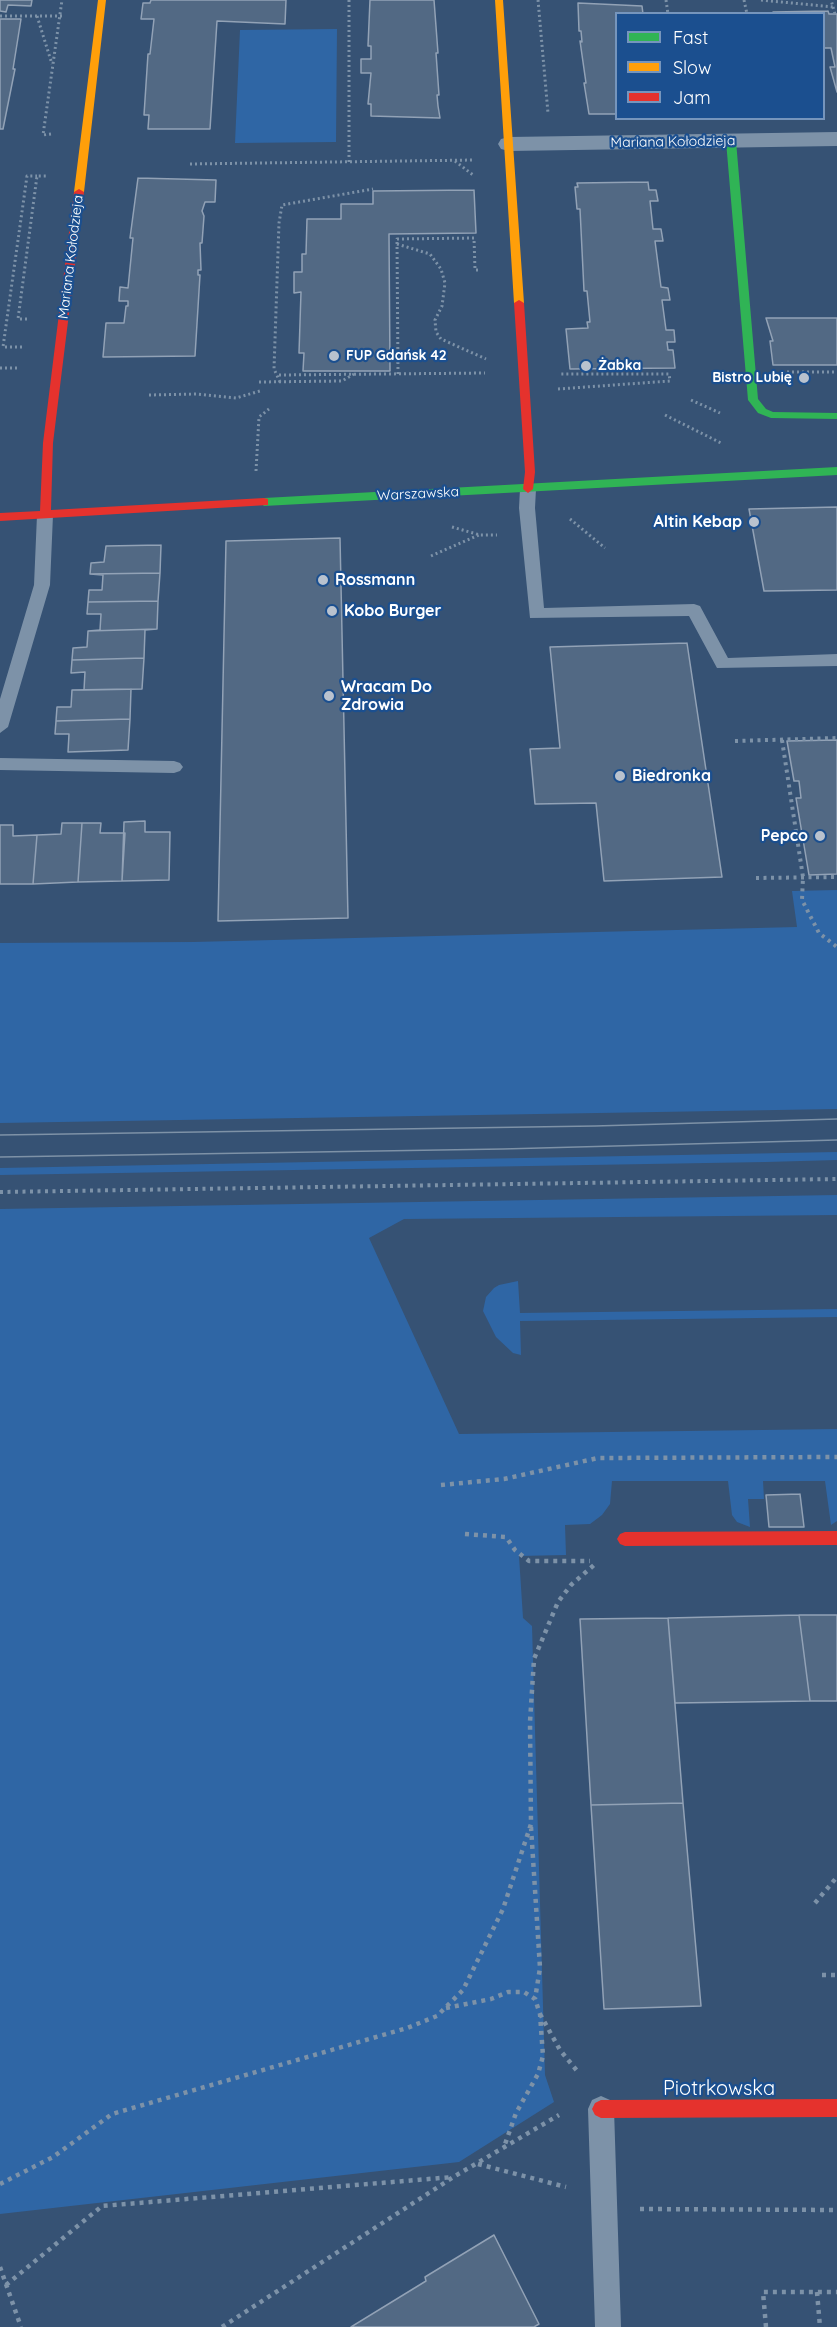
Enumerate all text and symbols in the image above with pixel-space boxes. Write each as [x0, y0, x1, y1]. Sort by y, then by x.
legend [615, 12, 825, 120]
text: Fast [673, 26, 708, 49]
text: Slow [673, 56, 711, 79]
text: Jam [673, 86, 711, 109]
street label: Mariana Kołodzieja [610, 133, 736, 151]
street label: Mariana Kołodzieja [55, 194, 87, 320]
place label: FUP Gdańsk 42 [346, 348, 447, 364]
marker: FUP Gdańsk 42 [327, 349, 341, 363]
place label: Żabka [598, 358, 641, 374]
marker: Żabka [579, 359, 593, 373]
place label: Bistro Lubię [712, 370, 792, 386]
marker: Bistro Lubię [797, 371, 811, 385]
street label: Warszawska [377, 483, 459, 505]
place label: Altin Kebap [653, 512, 742, 532]
marker: Altin Kebap [747, 515, 761, 529]
place label: Rossmann [335, 570, 415, 590]
marker: Rossmann [316, 573, 330, 587]
place label: Kobo Burger [344, 601, 441, 621]
marker: Kobo Burger [325, 604, 339, 618]
place label: Wracam Do Zdrowia [341, 677, 432, 715]
marker: Wracam Do Zdrowia [322, 689, 336, 703]
place label: Biedronka [632, 766, 711, 786]
marker: Biedronka [613, 769, 627, 783]
place label: Pepco [761, 826, 808, 846]
marker: Pepco [813, 829, 827, 843]
street label: Piotrkowska [663, 2077, 775, 2101]

